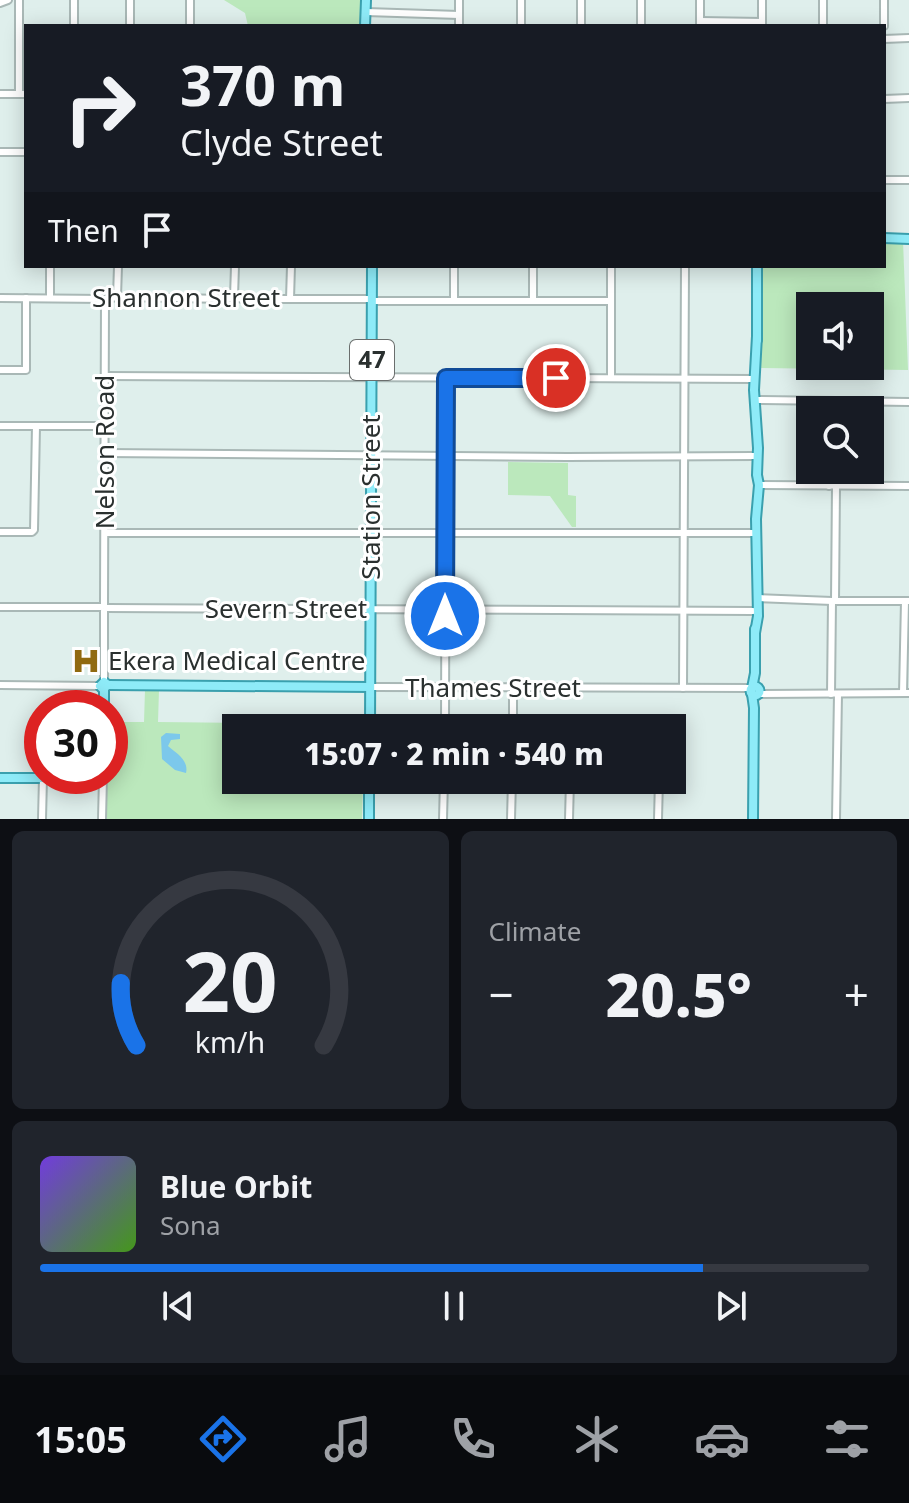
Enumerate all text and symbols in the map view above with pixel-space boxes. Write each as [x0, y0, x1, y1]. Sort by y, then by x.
text: 370 m [180, 46, 345, 122]
icon: right [48, 56, 152, 160]
text: Clyde Street [180, 118, 383, 167]
icon: arrive [135, 208, 179, 252]
text: Then [48, 210, 119, 251]
street label: Shannon Street [92, 279, 280, 315]
map controls [796, 292, 884, 484]
button: sound [796, 292, 884, 380]
road number: 47 [350, 340, 394, 380]
pin [522, 344, 590, 412]
icon: arrive [534, 356, 578, 400]
street label: Nelson Road [86, 375, 122, 529]
button: search [796, 396, 884, 484]
street label: Station Street [352, 414, 388, 580]
position arrow [403, 574, 487, 658]
street label: Severn Street [205, 590, 367, 626]
place label: Ekera Medical Centre [108, 642, 365, 678]
hospital icon: Ekera Medical Centre [71, 646, 101, 676]
street label: Thames Street [405, 669, 581, 705]
speed limit sign: 30 [24, 690, 128, 794]
text: 15:07 · 2 min · 540 m [304, 733, 604, 774]
text: Climate [489, 913, 581, 949]
text: 20 [183, 923, 278, 1036]
text: 20.5° [605, 953, 752, 1035]
text: − [489, 964, 514, 1024]
text: + [844, 964, 869, 1024]
text: km/h [195, 1022, 265, 1061]
text: Blue Orbit [160, 1166, 312, 1207]
text: Sona [160, 1207, 221, 1243]
icon: previous [156, 1284, 200, 1328]
icon: pause [432, 1284, 476, 1328]
icon: next [709, 1284, 753, 1328]
icon: directions [195, 1411, 251, 1467]
icon: music [320, 1411, 376, 1467]
icon: phone [445, 1411, 501, 1467]
icon: climate [569, 1411, 625, 1467]
icon: car [694, 1411, 750, 1467]
icon: filters [819, 1411, 875, 1467]
text: 15:05 [34, 1415, 127, 1464]

